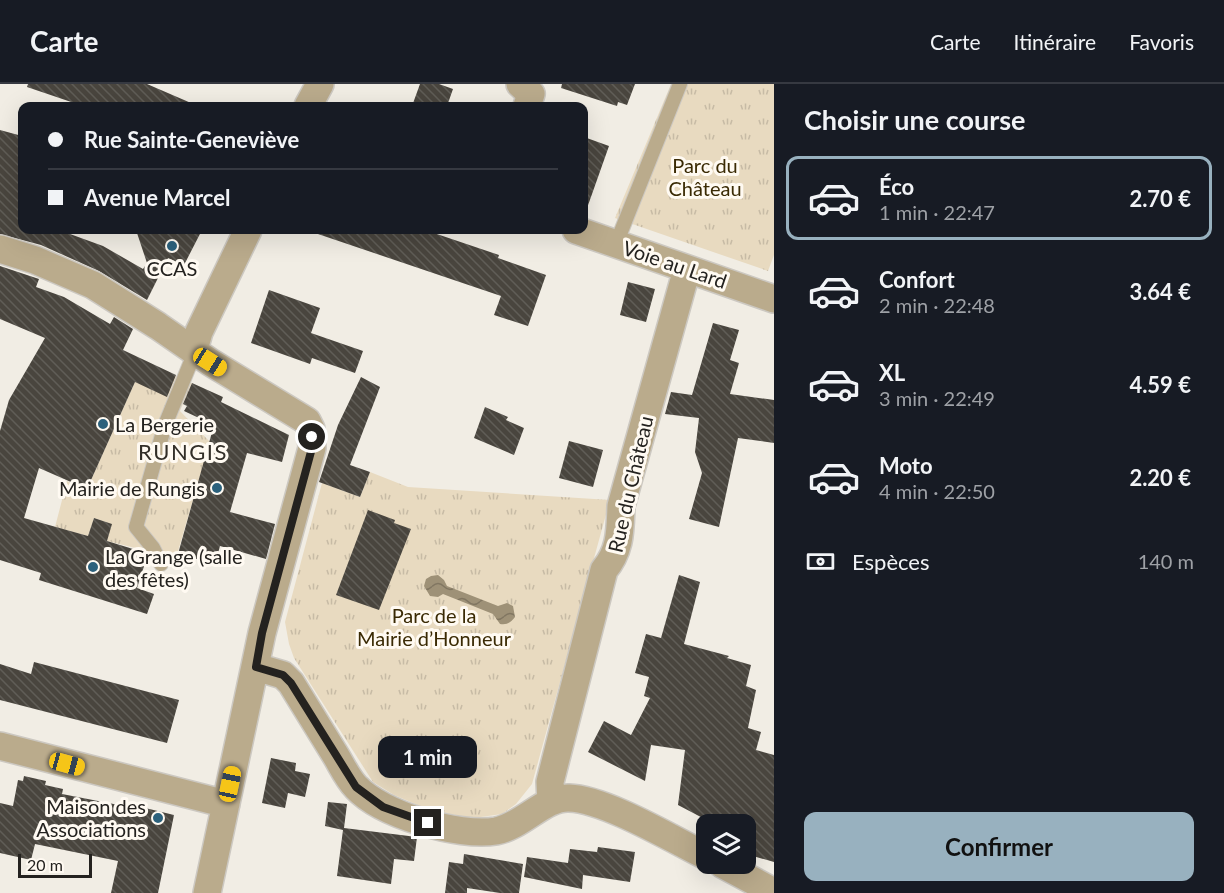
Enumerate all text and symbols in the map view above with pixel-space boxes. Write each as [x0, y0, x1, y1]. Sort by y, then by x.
text: Carte [30, 24, 98, 58]
text: Carte [930, 29, 981, 54]
text: Itinéraire [1014, 29, 1096, 54]
text: Favoris [1129, 29, 1194, 54]
text: Choisir une course [804, 103, 1026, 136]
text: Rue Sainte-Geneviève [84, 126, 299, 153]
park label: Parc du Château [668, 153, 742, 200]
icon: car [807, 171, 861, 225]
text: Éco [879, 173, 914, 200]
text: Avenue Marcel [84, 184, 230, 211]
text: 2.70 € [1129, 185, 1191, 212]
text: 1 min · 22:47 [879, 200, 995, 224]
street label: Voie au Lard [620, 235, 730, 293]
marker: CCAS [165, 239, 179, 253]
place label: CCAS [147, 256, 197, 280]
icon: car [807, 264, 861, 318]
text: Confort [879, 266, 955, 293]
text: 3.64 € [1129, 278, 1191, 305]
text: 2 min · 22:48 [879, 293, 995, 317]
car [190, 345, 230, 379]
icon: car [807, 357, 861, 411]
text: XL [879, 359, 905, 386]
text: 4.59 € [1129, 371, 1191, 398]
text: 3 min · 22:49 [879, 386, 995, 410]
place label: La Bergerie [115, 412, 214, 436]
street label: Rue du Château [603, 413, 657, 555]
marker: La Bergerie [96, 417, 110, 431]
route start [298, 423, 325, 450]
district label: RUNGIS [138, 438, 228, 465]
icon: car [807, 450, 861, 504]
text: Moto [879, 452, 933, 479]
text: 2.20 € [1129, 464, 1191, 491]
place label: Mairie de Rungis [59, 476, 205, 500]
text: 4 min · 22:50 [879, 479, 995, 503]
marker: Mairie de Rungis [210, 481, 224, 495]
place label: La Grange (salle des fêtes) [105, 544, 243, 591]
icon: cash [804, 545, 837, 578]
text: Espèces [852, 548, 929, 575]
text: 140 m [1138, 549, 1194, 573]
marker: La Grange (salle des fêtes) [86, 560, 100, 574]
park label: Parc de la Mairie d’Honneur [357, 603, 512, 650]
callout: 1 min [378, 736, 478, 778]
text: 1 min [403, 745, 452, 769]
car [47, 751, 87, 777]
car [217, 765, 243, 803]
place label: Maison des Associations [36, 794, 146, 841]
route end [414, 809, 441, 836]
marker: Maison des Associations [151, 811, 165, 825]
button: Confirmer [804, 812, 1194, 881]
map controls [696, 814, 756, 874]
button: layers [696, 814, 756, 874]
scale bar [18, 851, 92, 878]
text: 20 m [27, 855, 63, 874]

